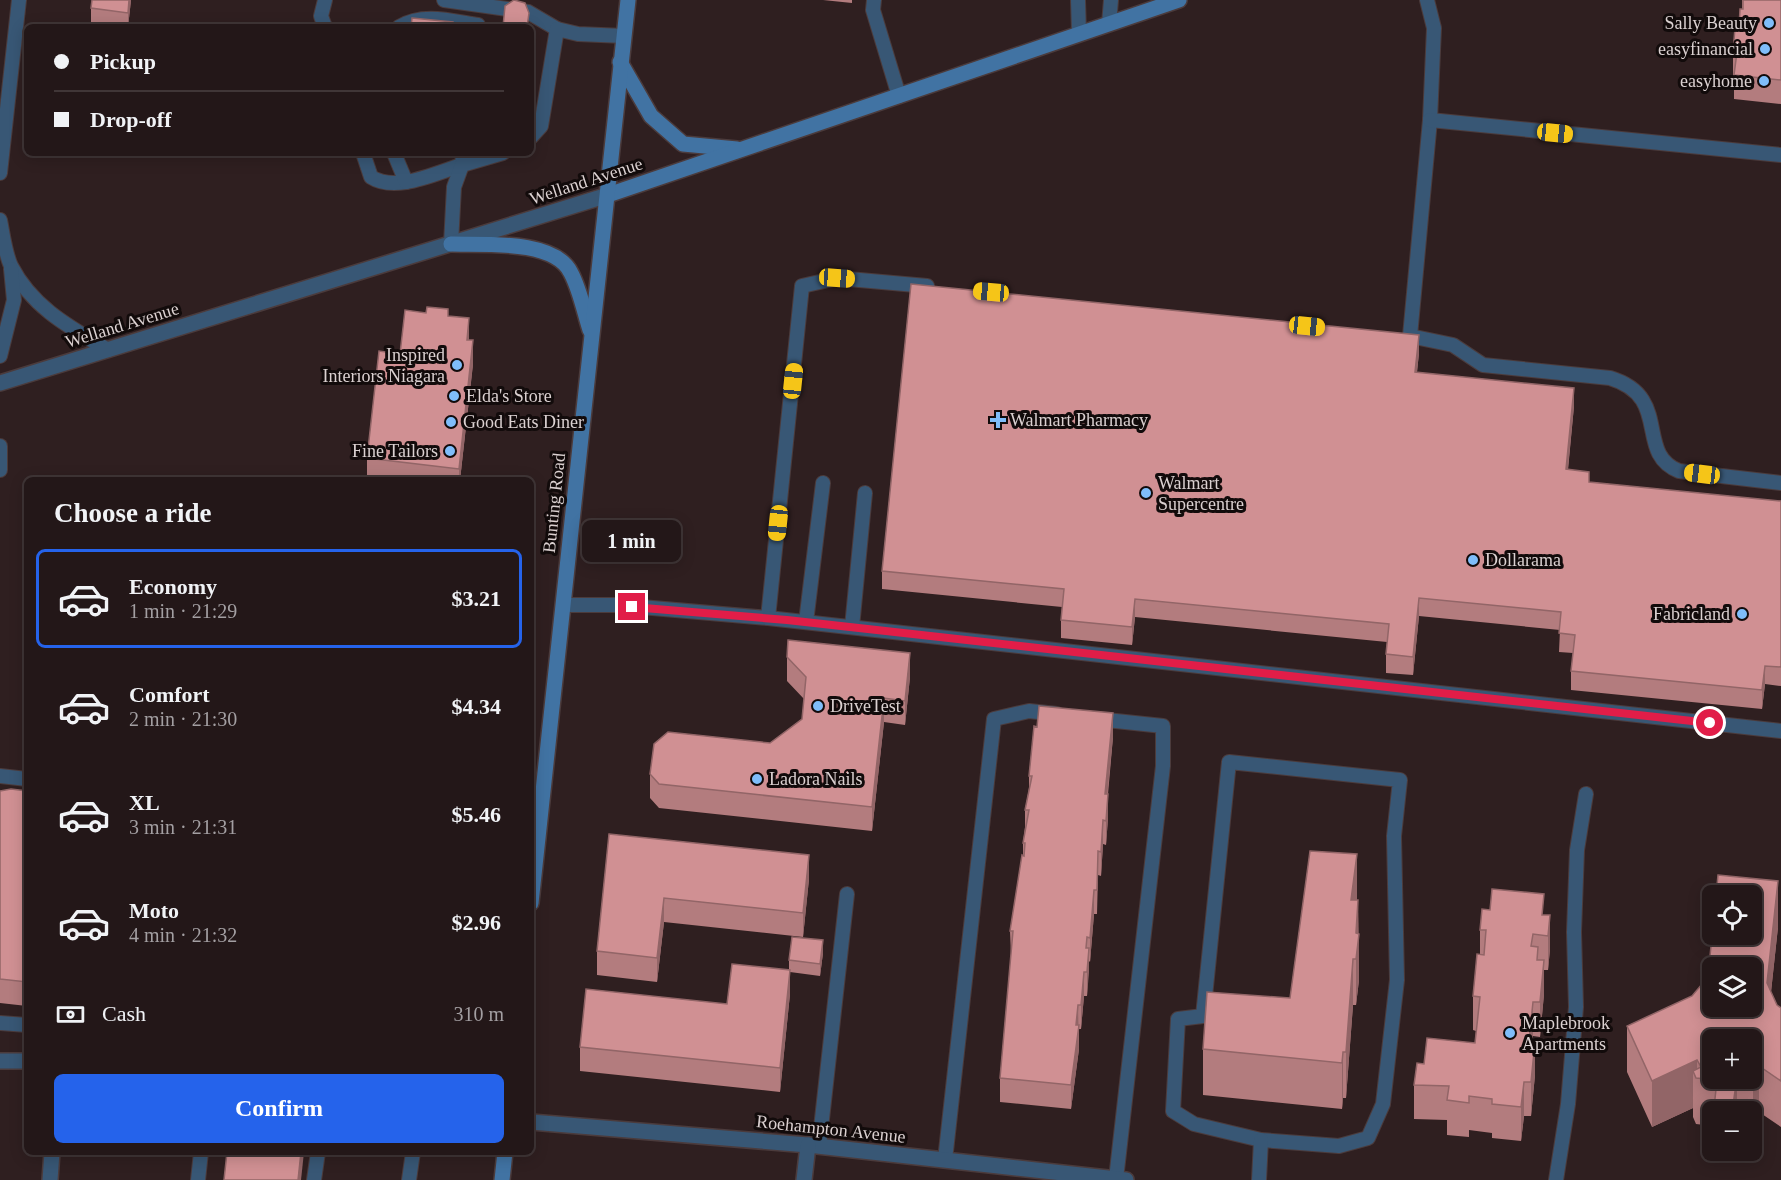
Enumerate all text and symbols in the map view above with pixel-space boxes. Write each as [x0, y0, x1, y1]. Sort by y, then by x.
place label: Sally Beauty [1665, 13, 1757, 33]
marker: Sally Beauty [1762, 16, 1776, 30]
place label: easyfinancial [1658, 39, 1753, 59]
marker: easyfinancial [1758, 42, 1772, 56]
text: Pickup [90, 49, 156, 74]
place label: easyhome [1680, 71, 1752, 91]
marker: easyhome [1757, 74, 1771, 88]
text: Drop-off [90, 107, 171, 132]
car [1536, 122, 1574, 144]
street label: Welland Avenue [527, 153, 645, 209]
car [818, 268, 856, 288]
car [972, 281, 1010, 303]
street label: Welland Avenue [63, 298, 181, 352]
car [1288, 315, 1326, 337]
place label: Inspired Interiors Niagara [323, 345, 445, 386]
marker: Inspired Interiors Niagara [450, 358, 464, 372]
car [782, 362, 804, 400]
place label: Elda's Store [466, 386, 552, 406]
marker: Elda's Store [447, 389, 461, 403]
place label: Walmart Pharmacy [1010, 410, 1148, 430]
place label: Good Eats Diner [463, 412, 584, 432]
marker: Walmart Pharmacy [991, 413, 1005, 427]
marker: Good Eats Diner [444, 415, 458, 429]
place label: Fine Tailors [352, 441, 438, 461]
marker: Fine Tailors [443, 444, 457, 458]
street label: Bunting Road [539, 452, 569, 554]
car [1683, 463, 1721, 485]
place label: Walmart Supercentre [1158, 473, 1244, 514]
marker: Walmart Supercentre [1139, 486, 1153, 500]
text: Choose a ride [54, 498, 212, 528]
car [767, 504, 789, 542]
callout: 1 min [582, 520, 682, 562]
text: 1 min [607, 530, 656, 552]
place label: Dollarama [1485, 550, 1561, 570]
marker: Dollarama [1466, 553, 1480, 567]
icon: car [57, 572, 111, 626]
text: Economy [129, 574, 217, 599]
text: $3.21 [452, 586, 501, 611]
route end [618, 593, 645, 620]
text: 1 min · 21:29 [129, 600, 237, 622]
place label: Fabricland [1653, 604, 1730, 624]
marker: Fabricland [1735, 607, 1749, 621]
icon: car [57, 680, 111, 734]
text: Comfort [129, 682, 210, 707]
text: $4.34 [452, 694, 501, 719]
place label: DriveTest [830, 696, 901, 716]
marker: DriveTest [811, 699, 825, 713]
text: 2 min · 21:30 [129, 708, 237, 730]
route start [1696, 709, 1723, 736]
place label: Ladora Nails [769, 769, 862, 789]
marker: Ladora Nails [750, 772, 764, 786]
icon: car [57, 788, 111, 842]
text: XL [129, 790, 160, 815]
text: $5.46 [452, 802, 501, 827]
text: 3 min · 21:31 [129, 816, 237, 838]
map controls [1702, 885, 1762, 1161]
button: locate [1702, 885, 1762, 945]
icon: car [57, 896, 111, 950]
text: Moto [129, 898, 179, 923]
text: $2.96 [452, 910, 501, 935]
text: 4 min · 21:32 [129, 924, 237, 946]
button: layers [1702, 957, 1762, 1017]
icon: cash [54, 998, 87, 1031]
text: Cash [102, 1001, 146, 1026]
text: 310 m [453, 1003, 504, 1025]
place label: Maplebrook Apartments [1522, 1013, 1610, 1054]
marker: Maplebrook Apartments [1503, 1026, 1517, 1040]
button: + [1702, 1029, 1762, 1089]
button: Confirm [54, 1074, 504, 1143]
button: − [1702, 1101, 1762, 1161]
street label: Roehampton Avenue [755, 1111, 907, 1147]

